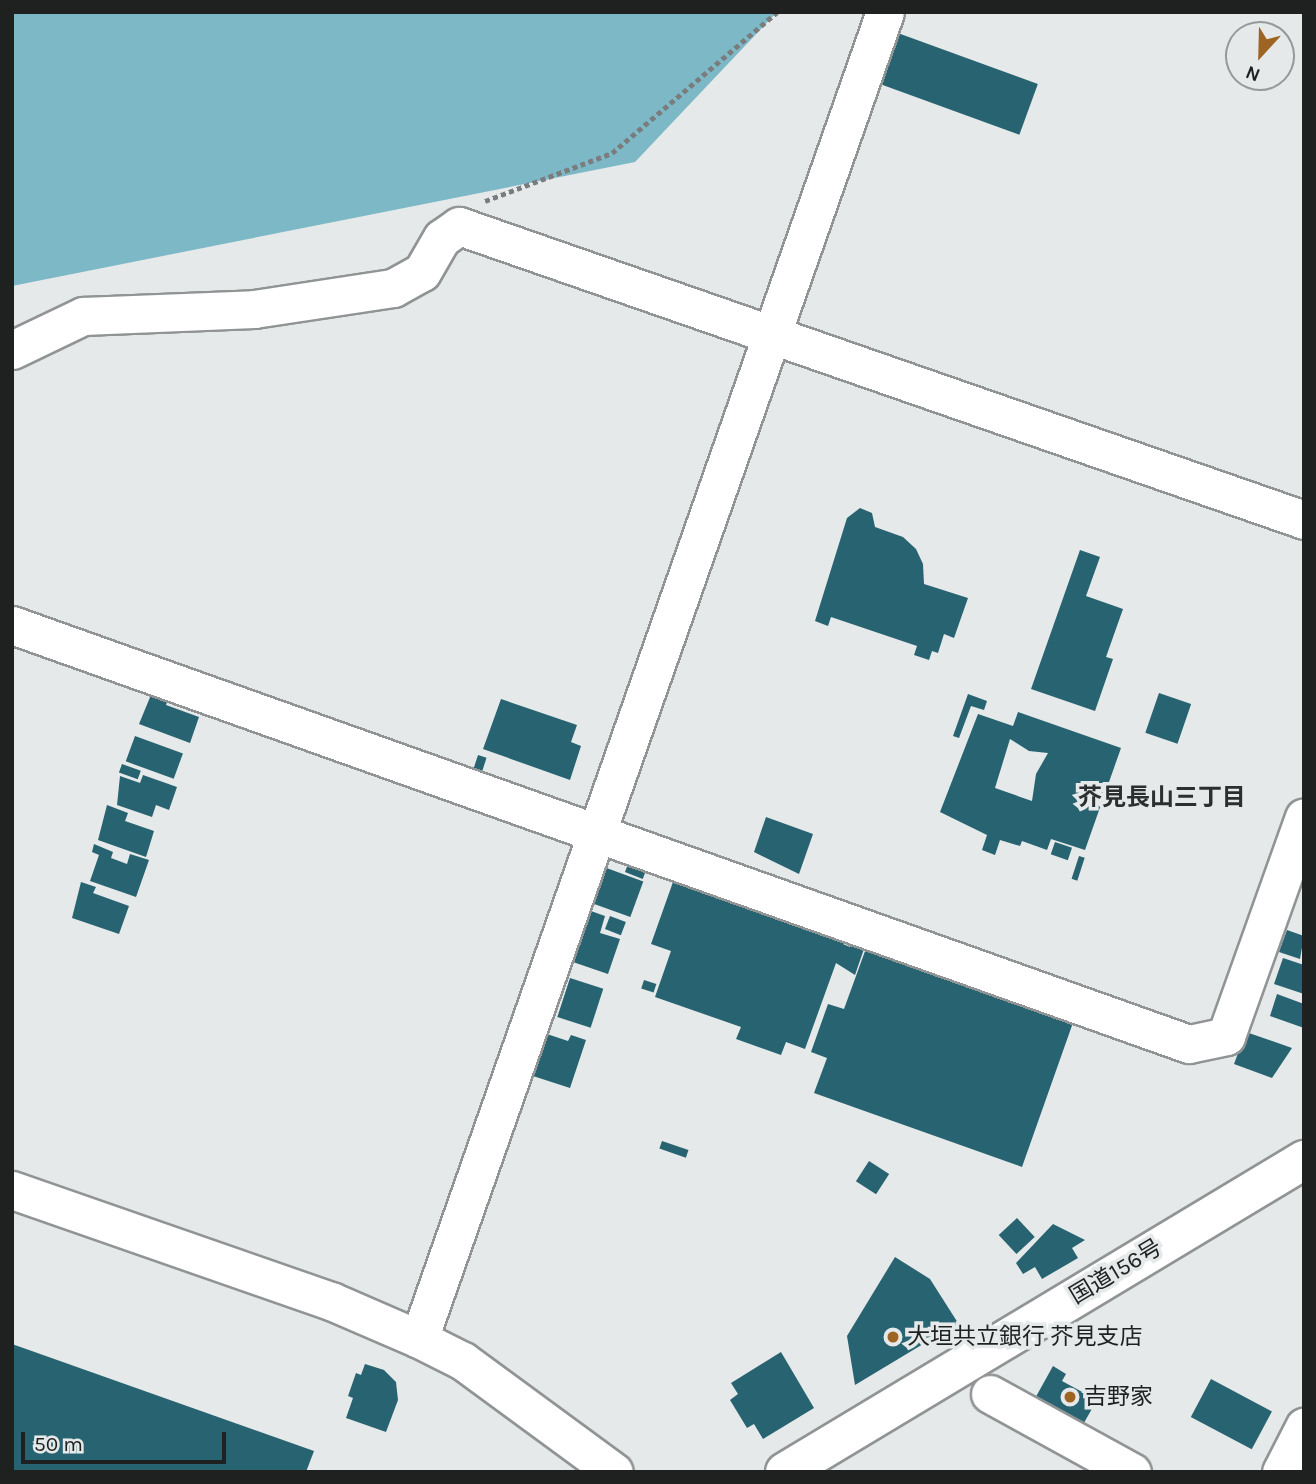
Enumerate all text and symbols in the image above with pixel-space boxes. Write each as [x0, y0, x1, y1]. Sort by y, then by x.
north arrow [1225, 21, 1295, 91]
text: N [1242, 61, 1263, 86]
district label: 芥見長山三丁目 [1078, 784, 1246, 812]
street label: 国道156号 [1065, 1234, 1167, 1310]
place label: 大垣共立銀行 芥見支店 [907, 1323, 1142, 1351]
marker: 大垣共立銀行 芥見支店 [885, 1329, 901, 1345]
place label: 吉野家 [1084, 1383, 1153, 1411]
marker: 吉野家 [1062, 1389, 1078, 1405]
scale bar [24, 1418, 229, 1462]
text: 50 m [34, 1432, 83, 1456]

